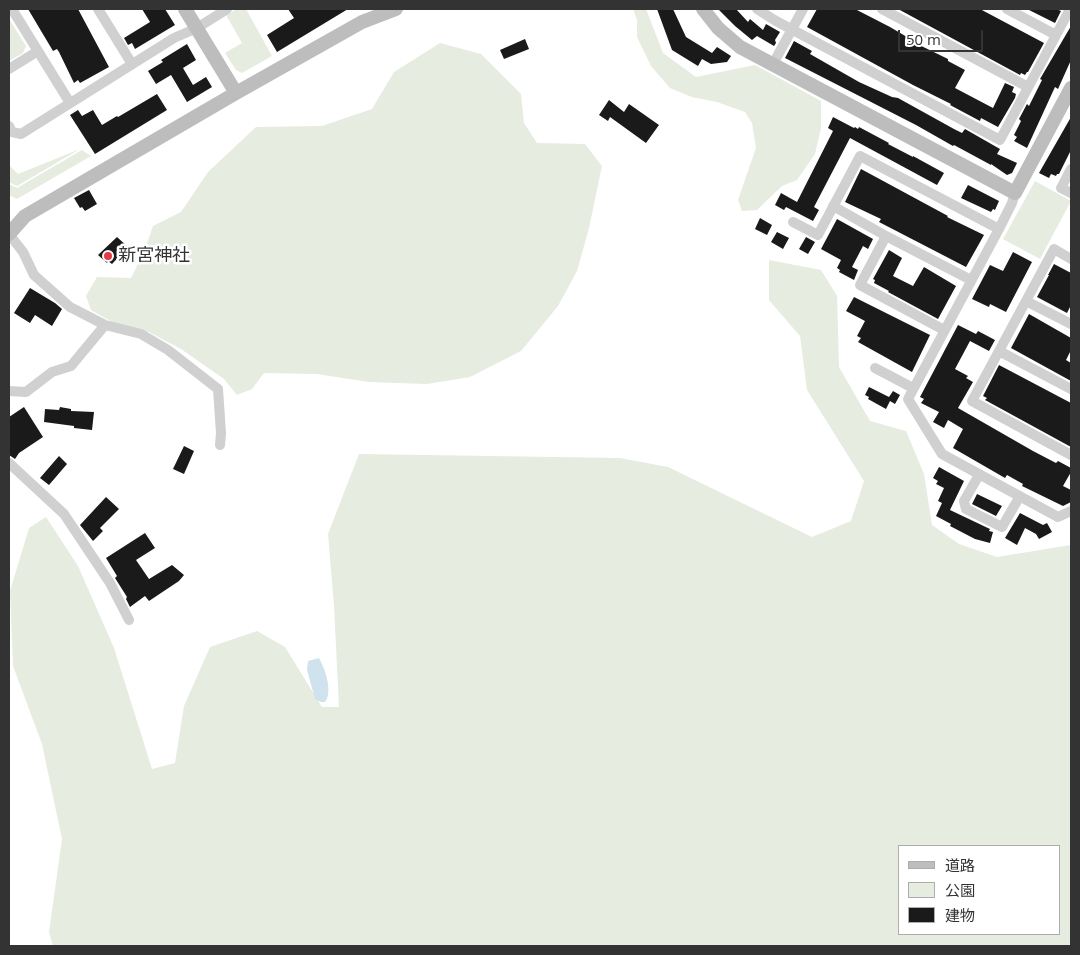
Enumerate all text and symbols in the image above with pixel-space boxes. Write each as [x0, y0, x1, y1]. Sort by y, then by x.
scale bar [900, 20, 985, 52]
text: 50 m [906, 29, 941, 49]
place label: 新宮神社 [118, 245, 190, 267]
marker: 新宮神社 [102, 250, 114, 262]
legend [898, 845, 1060, 935]
text: 道路 [945, 855, 975, 875]
text: 公園 [945, 880, 975, 900]
text: 建物 [945, 905, 975, 925]

